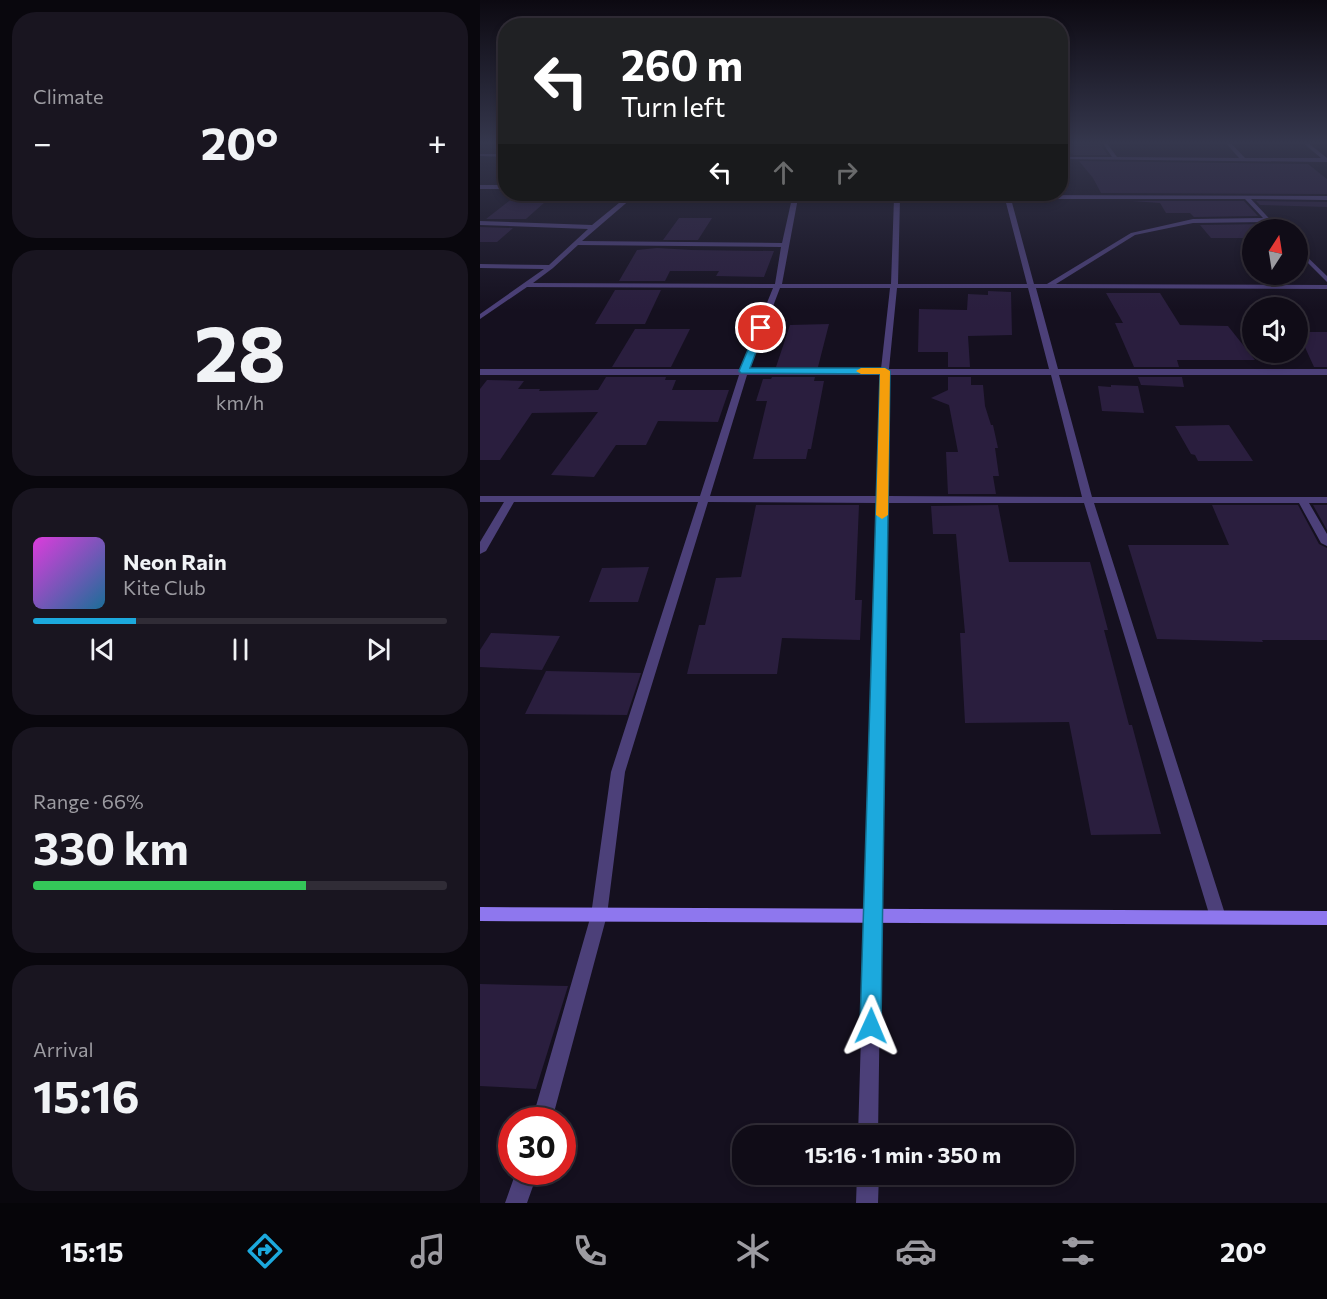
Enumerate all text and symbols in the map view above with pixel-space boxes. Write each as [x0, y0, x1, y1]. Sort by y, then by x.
text: 260 m [621, 38, 743, 90]
icon: left [522, 42, 600, 120]
text: Climate [33, 84, 103, 108]
text: Turn left [621, 90, 725, 123]
text: 20° [201, 114, 279, 169]
text: − [33, 121, 52, 162]
text: + [428, 121, 447, 162]
icon: left [704, 156, 737, 189]
icon: ahead [767, 156, 800, 189]
icon: right [830, 156, 863, 189]
north arrow [1242, 219, 1308, 285]
map controls [1242, 219, 1308, 363]
button: sound [1242, 297, 1308, 363]
pin [735, 302, 786, 353]
text: 28 [194, 303, 286, 398]
icon: arrive [744, 311, 777, 344]
text: km/h [216, 390, 264, 414]
text: Neon Rain [123, 548, 227, 575]
text: Kite Club [123, 575, 206, 599]
icon: previous [86, 633, 119, 666]
icon: pause [224, 633, 257, 666]
icon: next [362, 633, 395, 666]
text: Range · 66% [33, 789, 144, 813]
text: 330 km [33, 819, 189, 874]
position arrow [839, 994, 903, 1058]
text: Arrival [33, 1037, 94, 1061]
text: 15:16 [33, 1067, 140, 1122]
speed limit sign: 30 [498, 1107, 576, 1185]
text: 15:16 · 1 min · 350 m [805, 1141, 1001, 1168]
icon: directions [244, 1230, 286, 1272]
icon: music [407, 1230, 449, 1272]
icon: phone [569, 1230, 611, 1272]
icon: climate [732, 1230, 774, 1272]
icon: car [895, 1230, 937, 1272]
icon: filters [1057, 1230, 1099, 1272]
text: 15:15 [60, 1235, 123, 1268]
text: 20° [1220, 1235, 1267, 1268]

